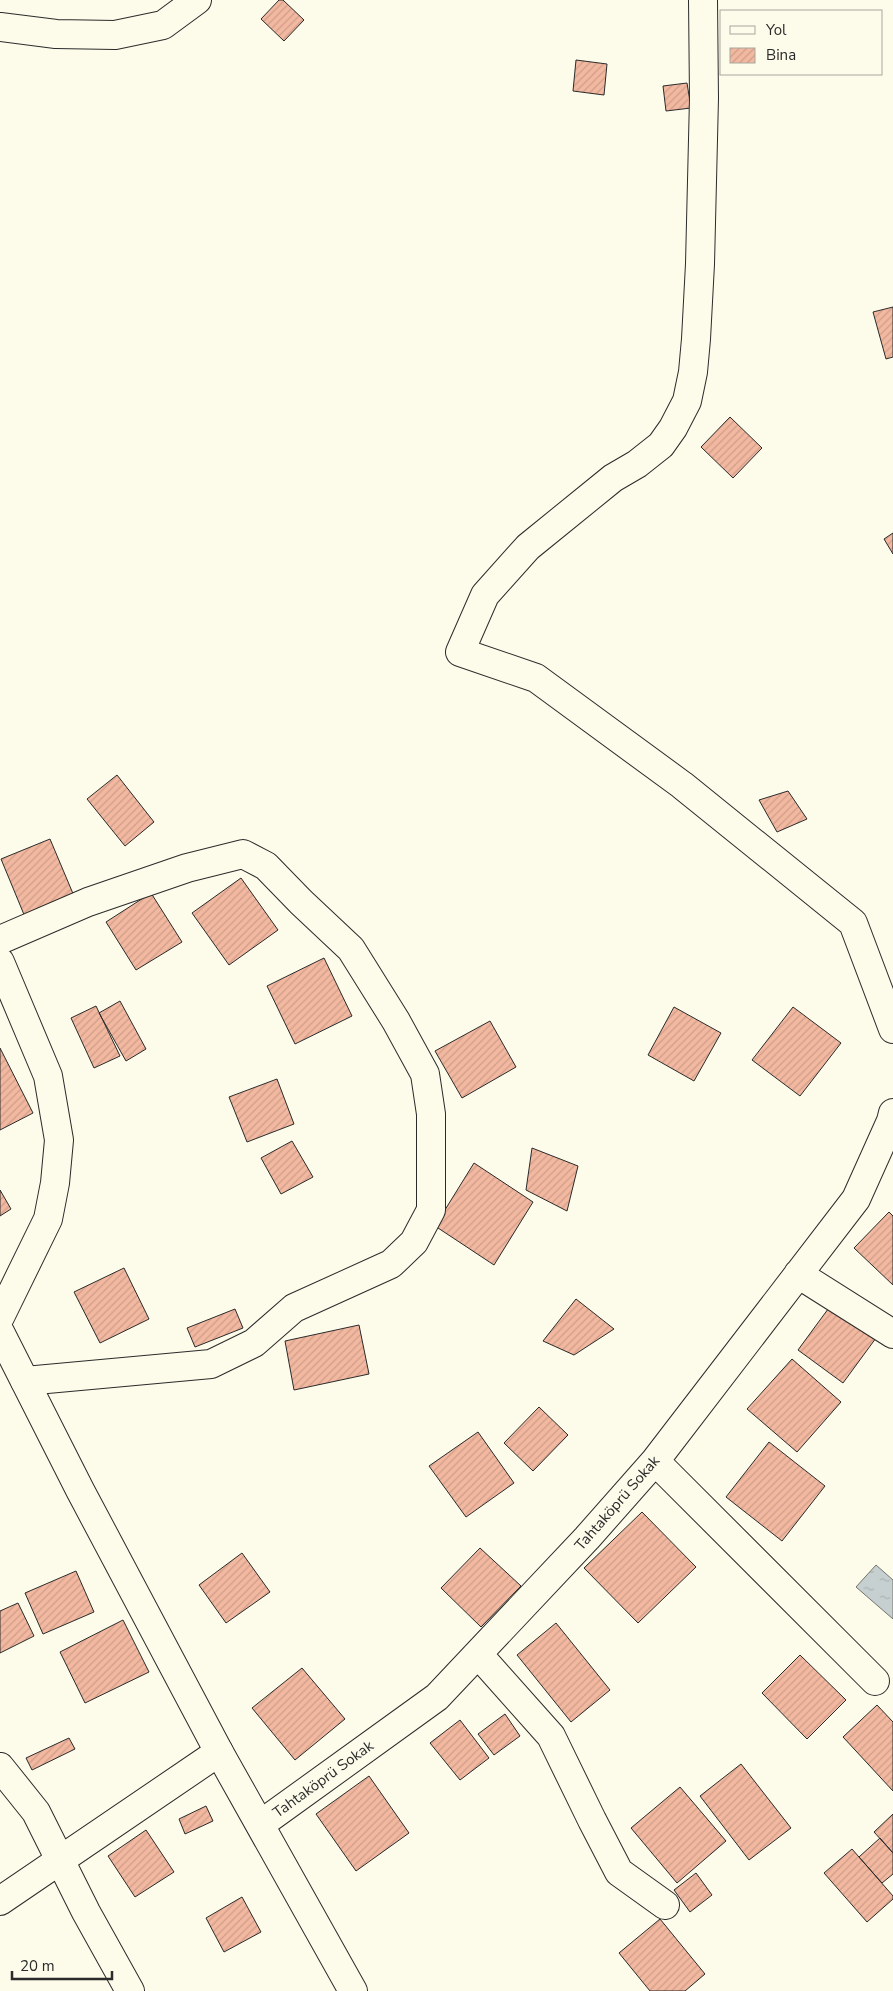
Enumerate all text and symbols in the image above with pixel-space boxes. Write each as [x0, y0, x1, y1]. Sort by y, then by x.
legend [720, 10, 883, 75]
text: Yol [765, 20, 787, 40]
text: Bina [766, 45, 796, 65]
street label: Tahtaköprü Sokak [570, 1451, 664, 1555]
street label: Tahtaköprü Sokak [269, 1735, 378, 1822]
scale bar [12, 1948, 112, 1980]
text: 20 m [20, 1956, 55, 1976]

